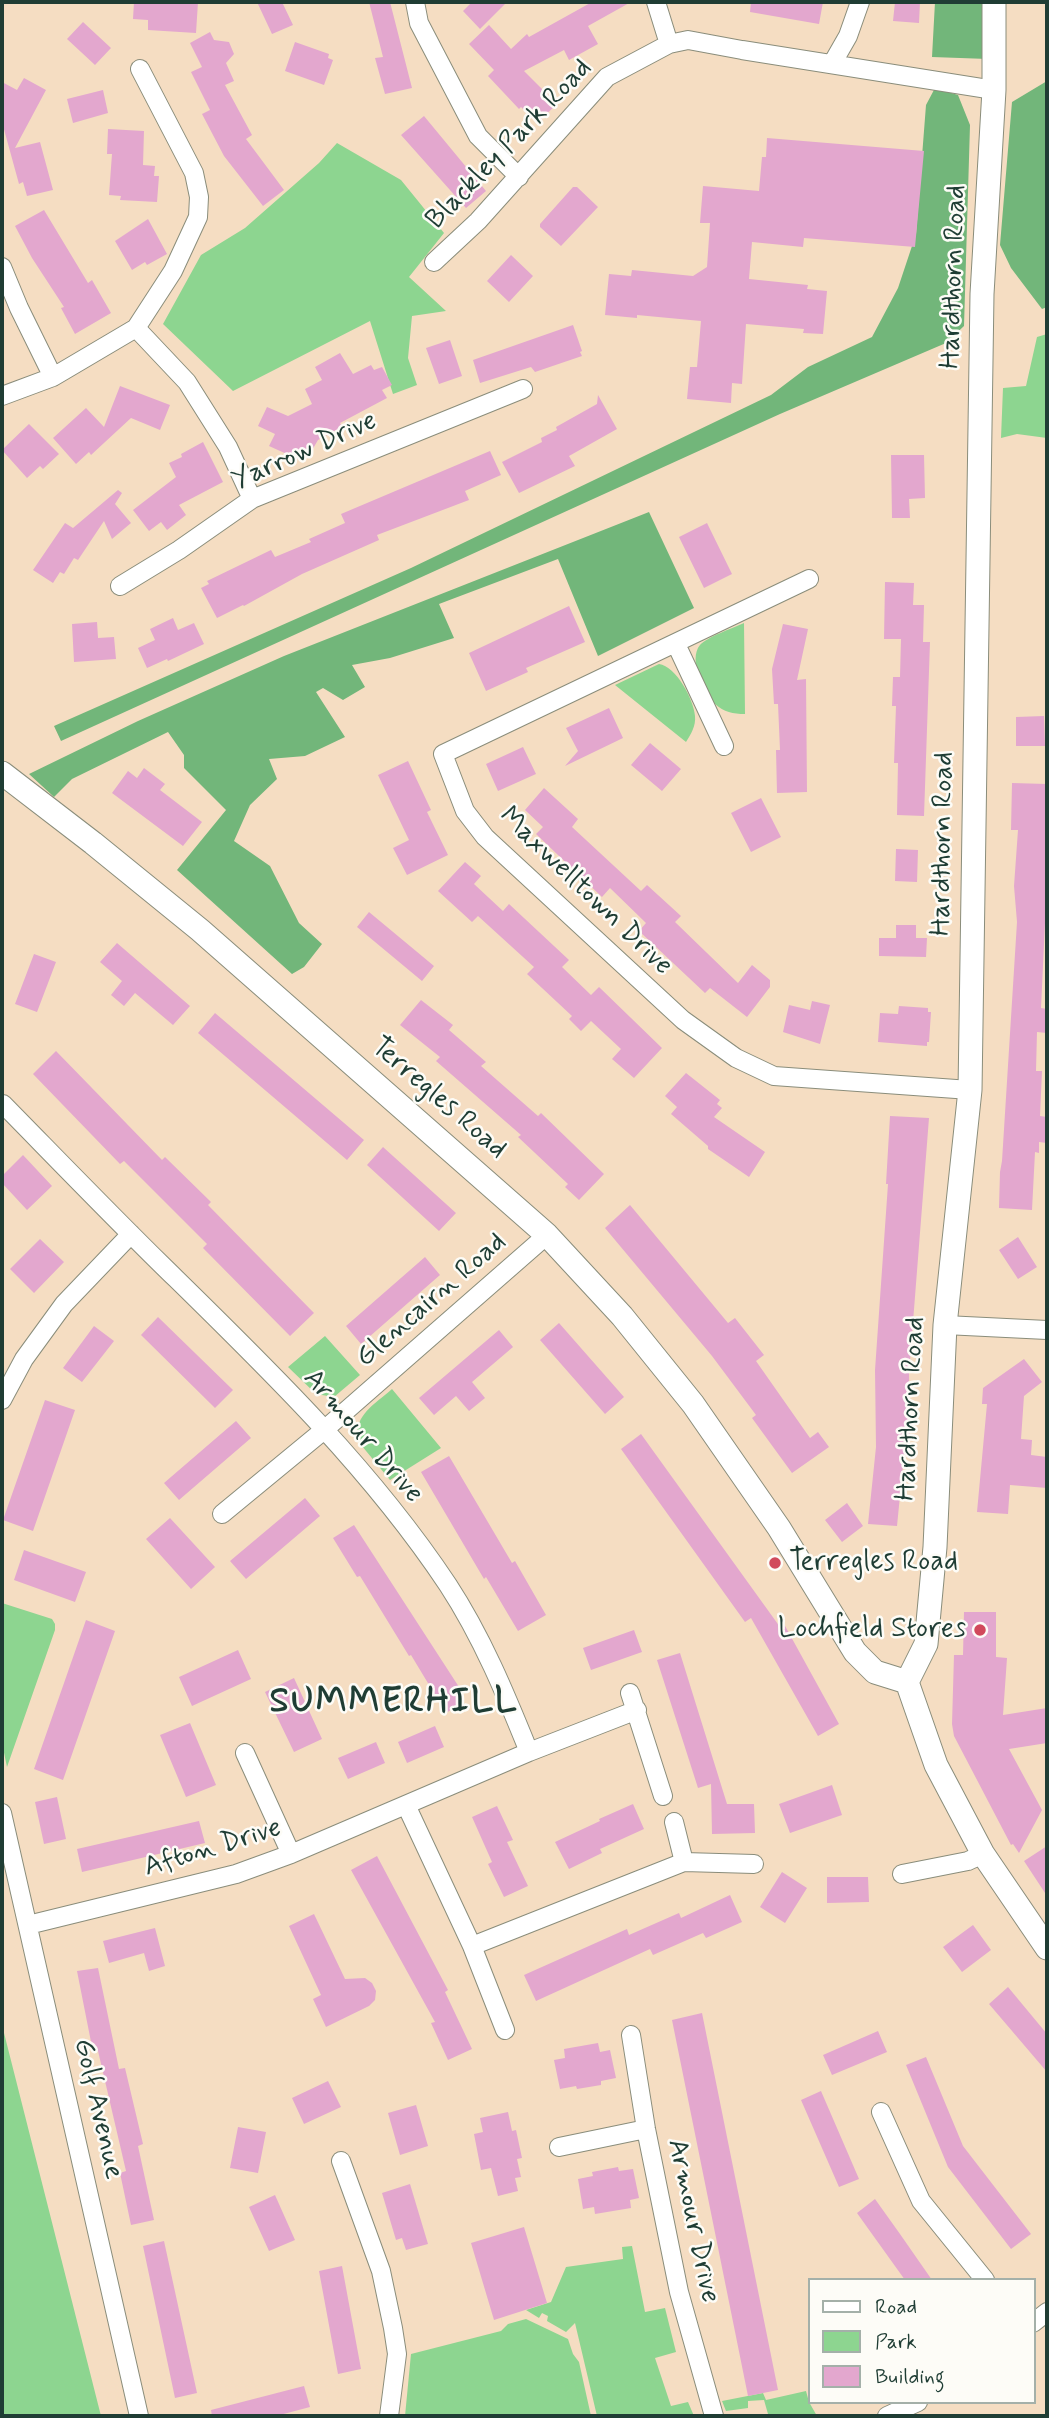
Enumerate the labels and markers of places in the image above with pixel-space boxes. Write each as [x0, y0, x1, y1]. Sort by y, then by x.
place label: Terregles Road [789, 1546, 958, 1580]
marker: Terregles Road [767, 1555, 783, 1571]
place label: Lochfield Stores [778, 1613, 966, 1647]
marker: Lochfield Stores [972, 1622, 988, 1638]

